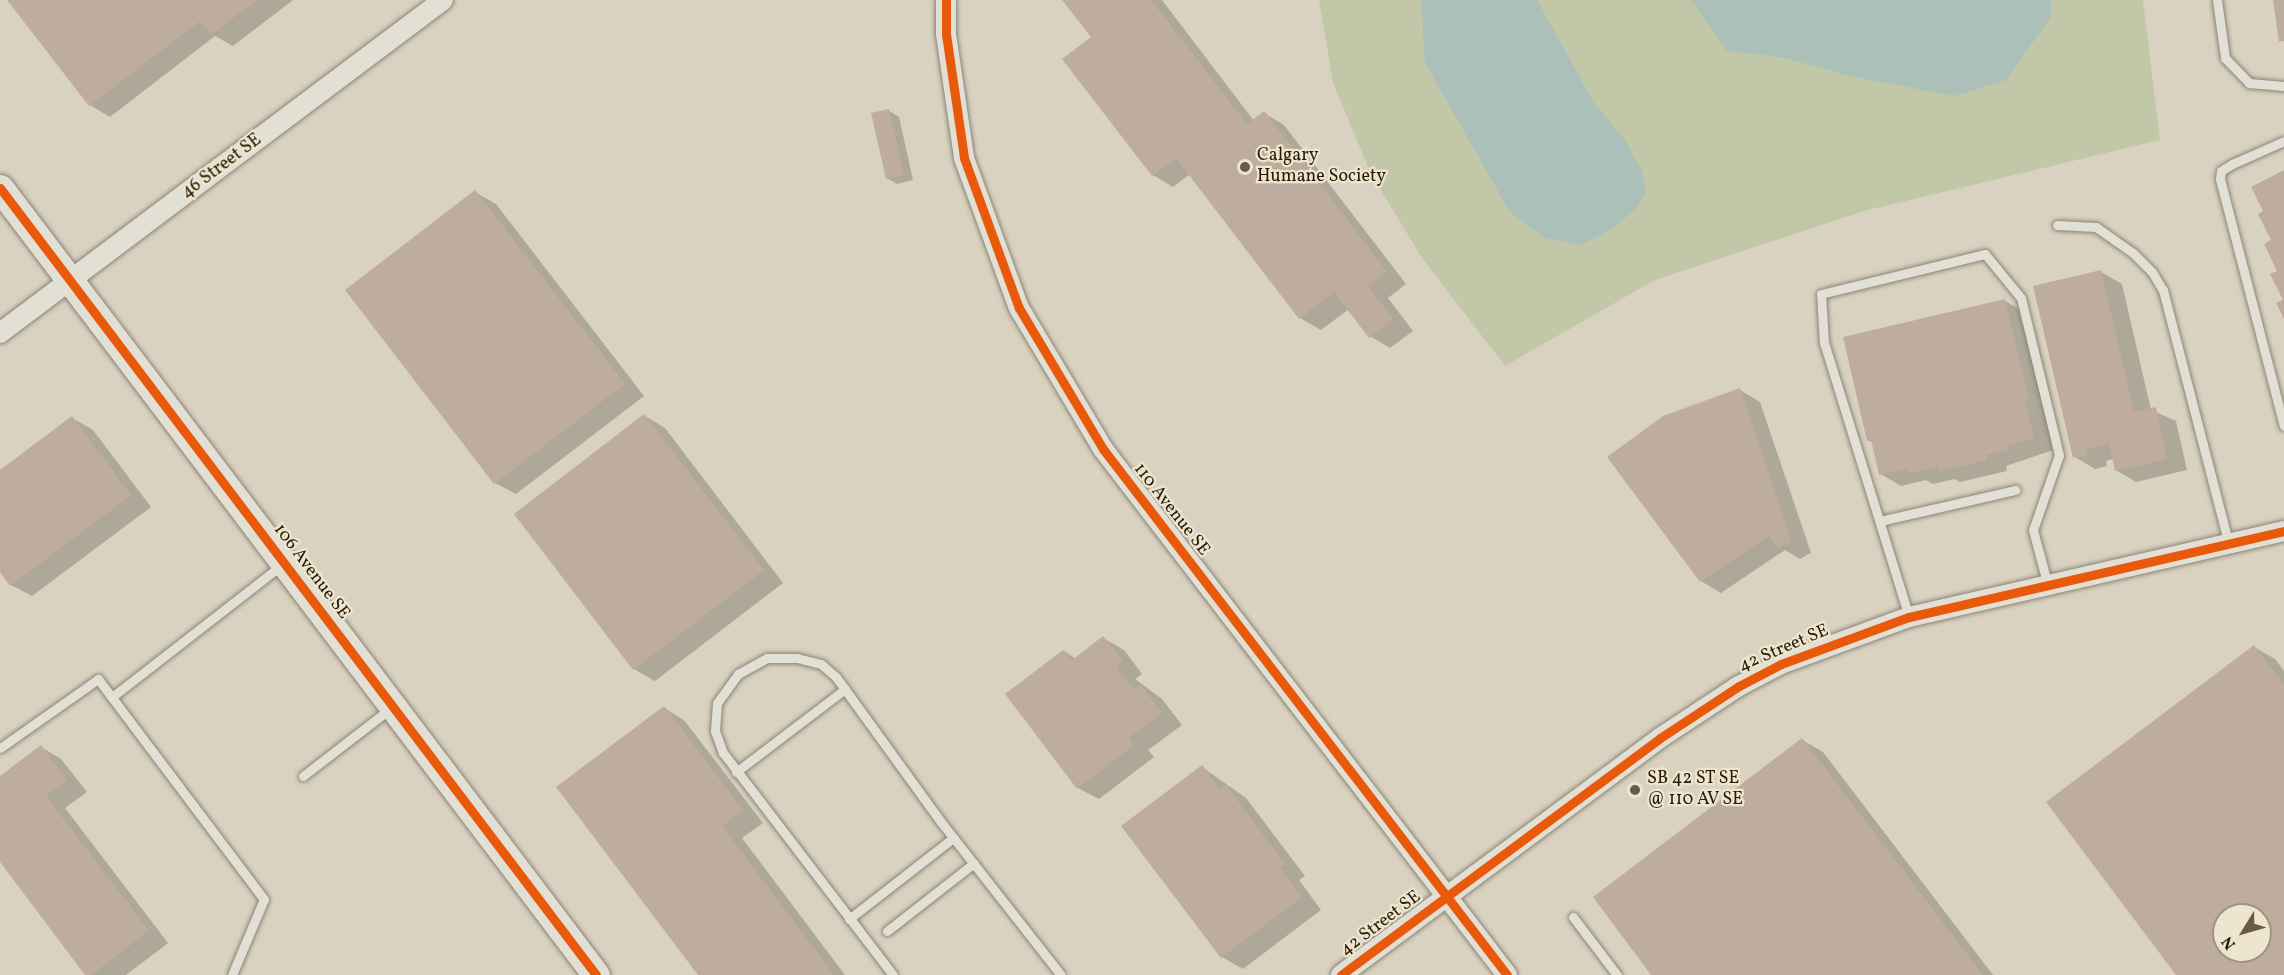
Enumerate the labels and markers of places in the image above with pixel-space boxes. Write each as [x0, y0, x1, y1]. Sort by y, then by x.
place label: Calgary Humane Society [1257, 146, 1386, 188]
marker: Calgary Humane Society [1238, 160, 1252, 174]
place label: SB 42 ST SE @ 110 AV SE [1647, 769, 1744, 812]
marker: SB 42 ST SE @ 110 AV SE [1628, 783, 1642, 797]

